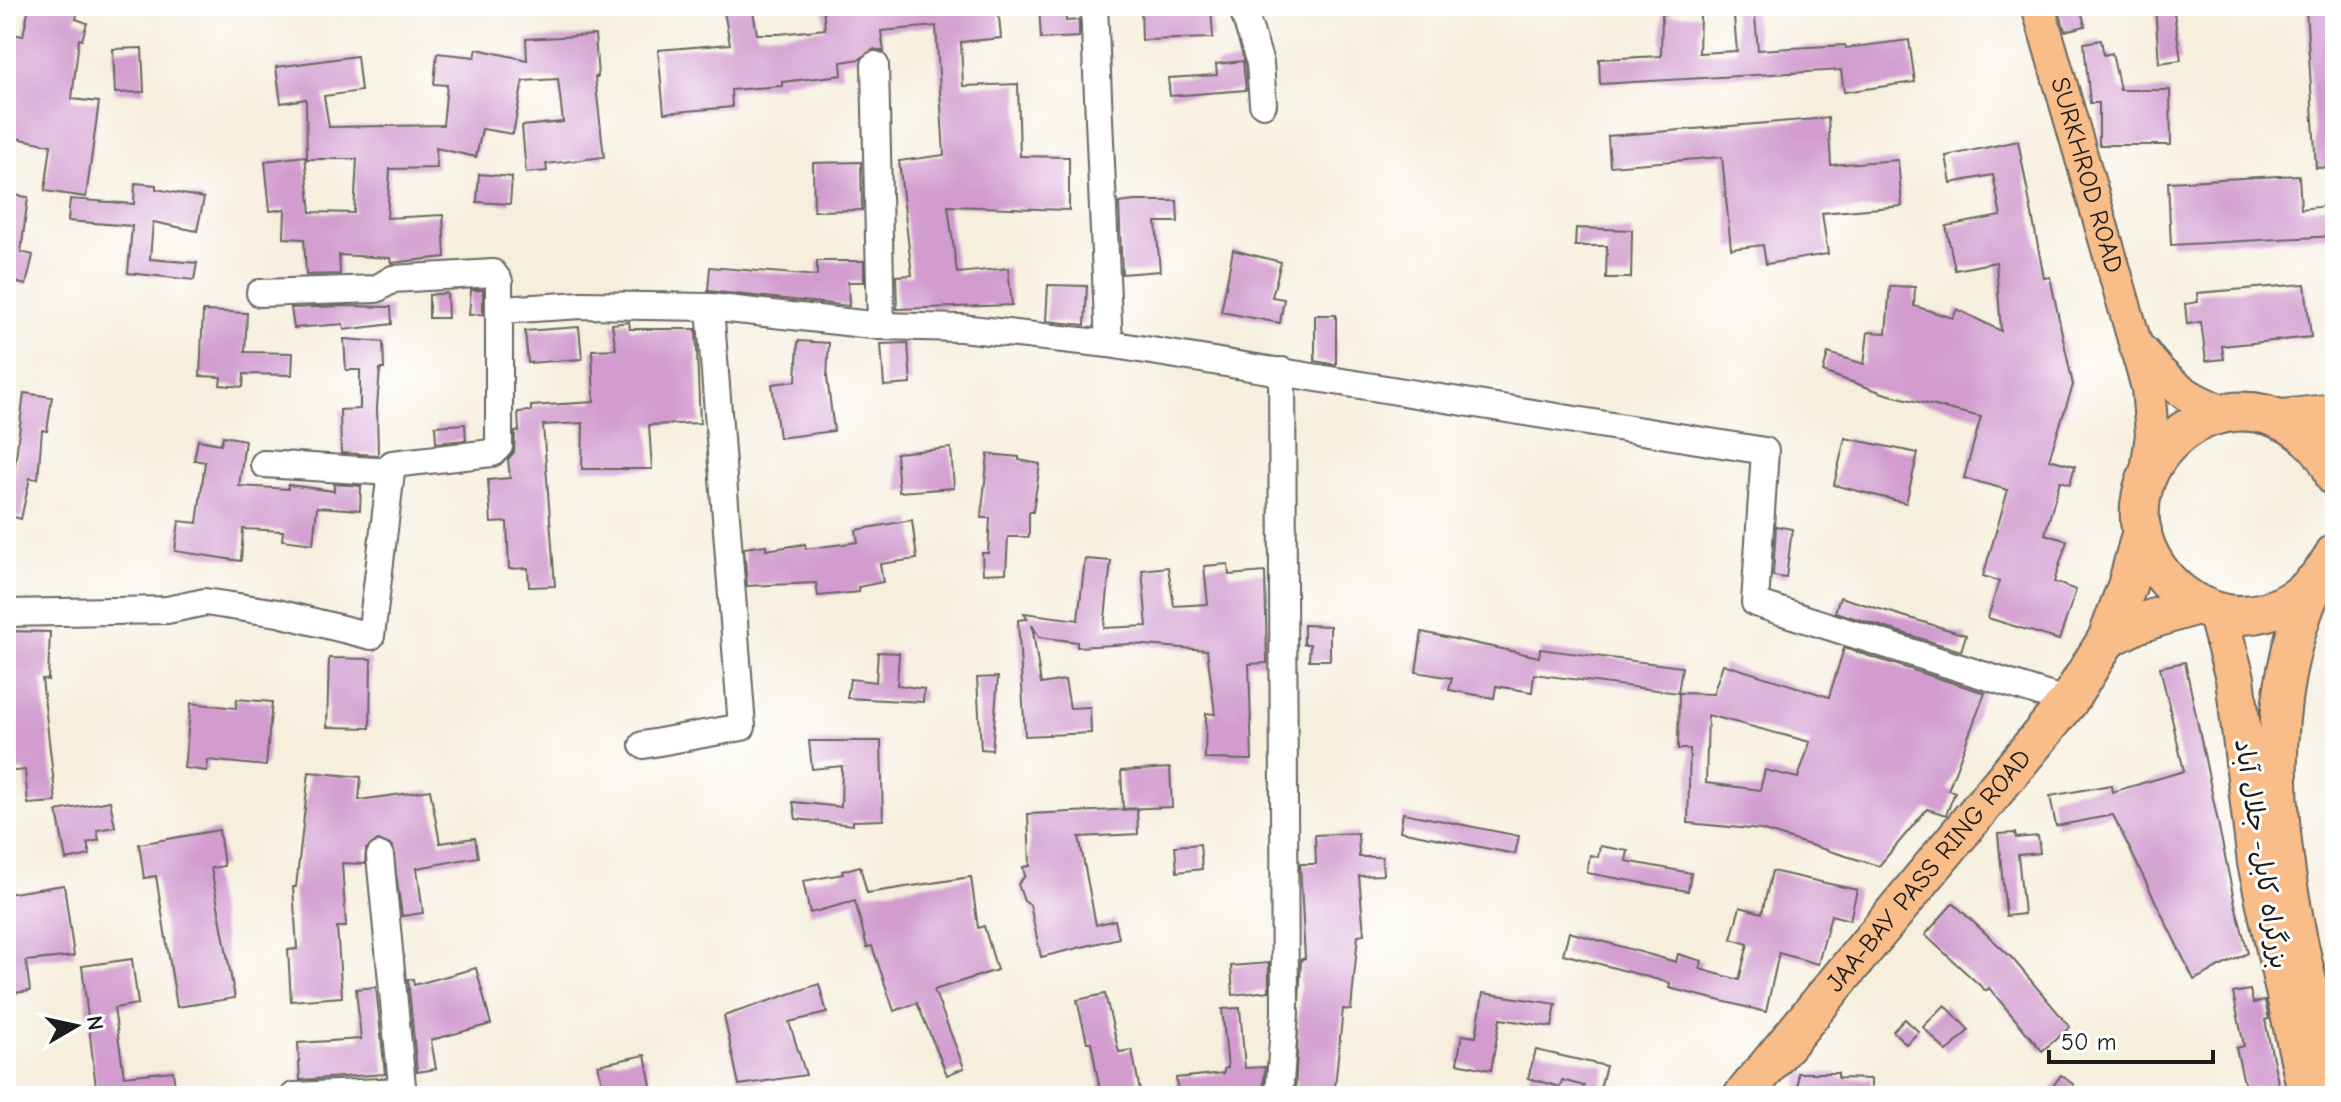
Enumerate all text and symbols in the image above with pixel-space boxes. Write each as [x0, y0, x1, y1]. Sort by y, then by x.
street label: SURKHROD ROAD [2044, 74, 2129, 276]
street label: بزرگراه کابل- جلال آباد [2228, 737, 2295, 971]
street label: JAA-BAY PASS RING ROAD [1820, 743, 2038, 998]
north arrow [36, 986, 116, 1066]
text: N [81, 1014, 109, 1032]
scale bar [2049, 1014, 2213, 1064]
text: 50 m [2061, 1028, 2117, 1056]

